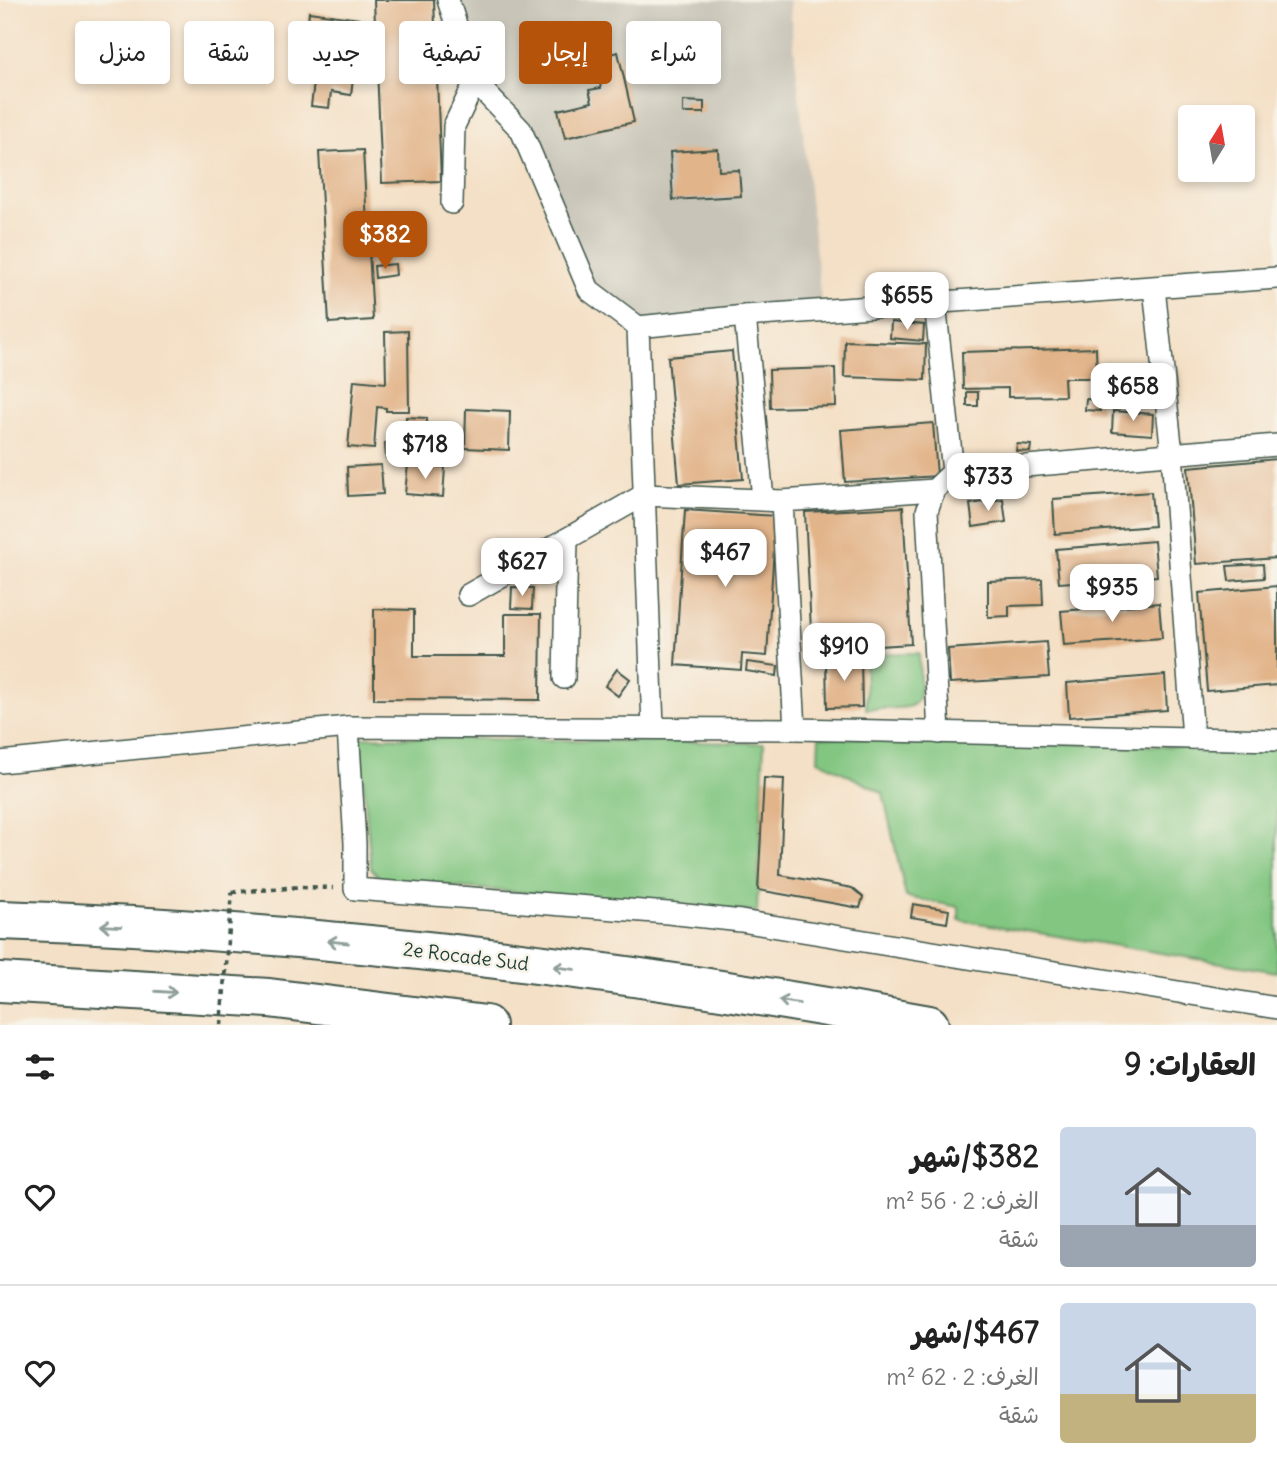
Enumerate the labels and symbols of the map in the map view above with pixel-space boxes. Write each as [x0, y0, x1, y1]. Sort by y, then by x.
north arrow [1178, 105, 1255, 182]
pin: $382 [344, 212, 426, 271]
pin: $655 [866, 272, 948, 332]
pin: $658 [1092, 364, 1174, 423]
pin: $718 [384, 421, 466, 481]
pin: $733 [947, 454, 1029, 513]
pin: $467 [684, 530, 766, 589]
pin: $627 [481, 538, 563, 598]
pin: $935 [1071, 564, 1153, 624]
pin: $910 [803, 624, 885, 683]
one-way arrow [100, 919, 123, 932]
one-way arrow [327, 935, 350, 948]
street label: 2e Rocade Sud [402, 936, 530, 976]
one-way arrow [553, 961, 576, 974]
one-way arrow [154, 986, 177, 999]
one-way arrow [778, 995, 801, 1008]

